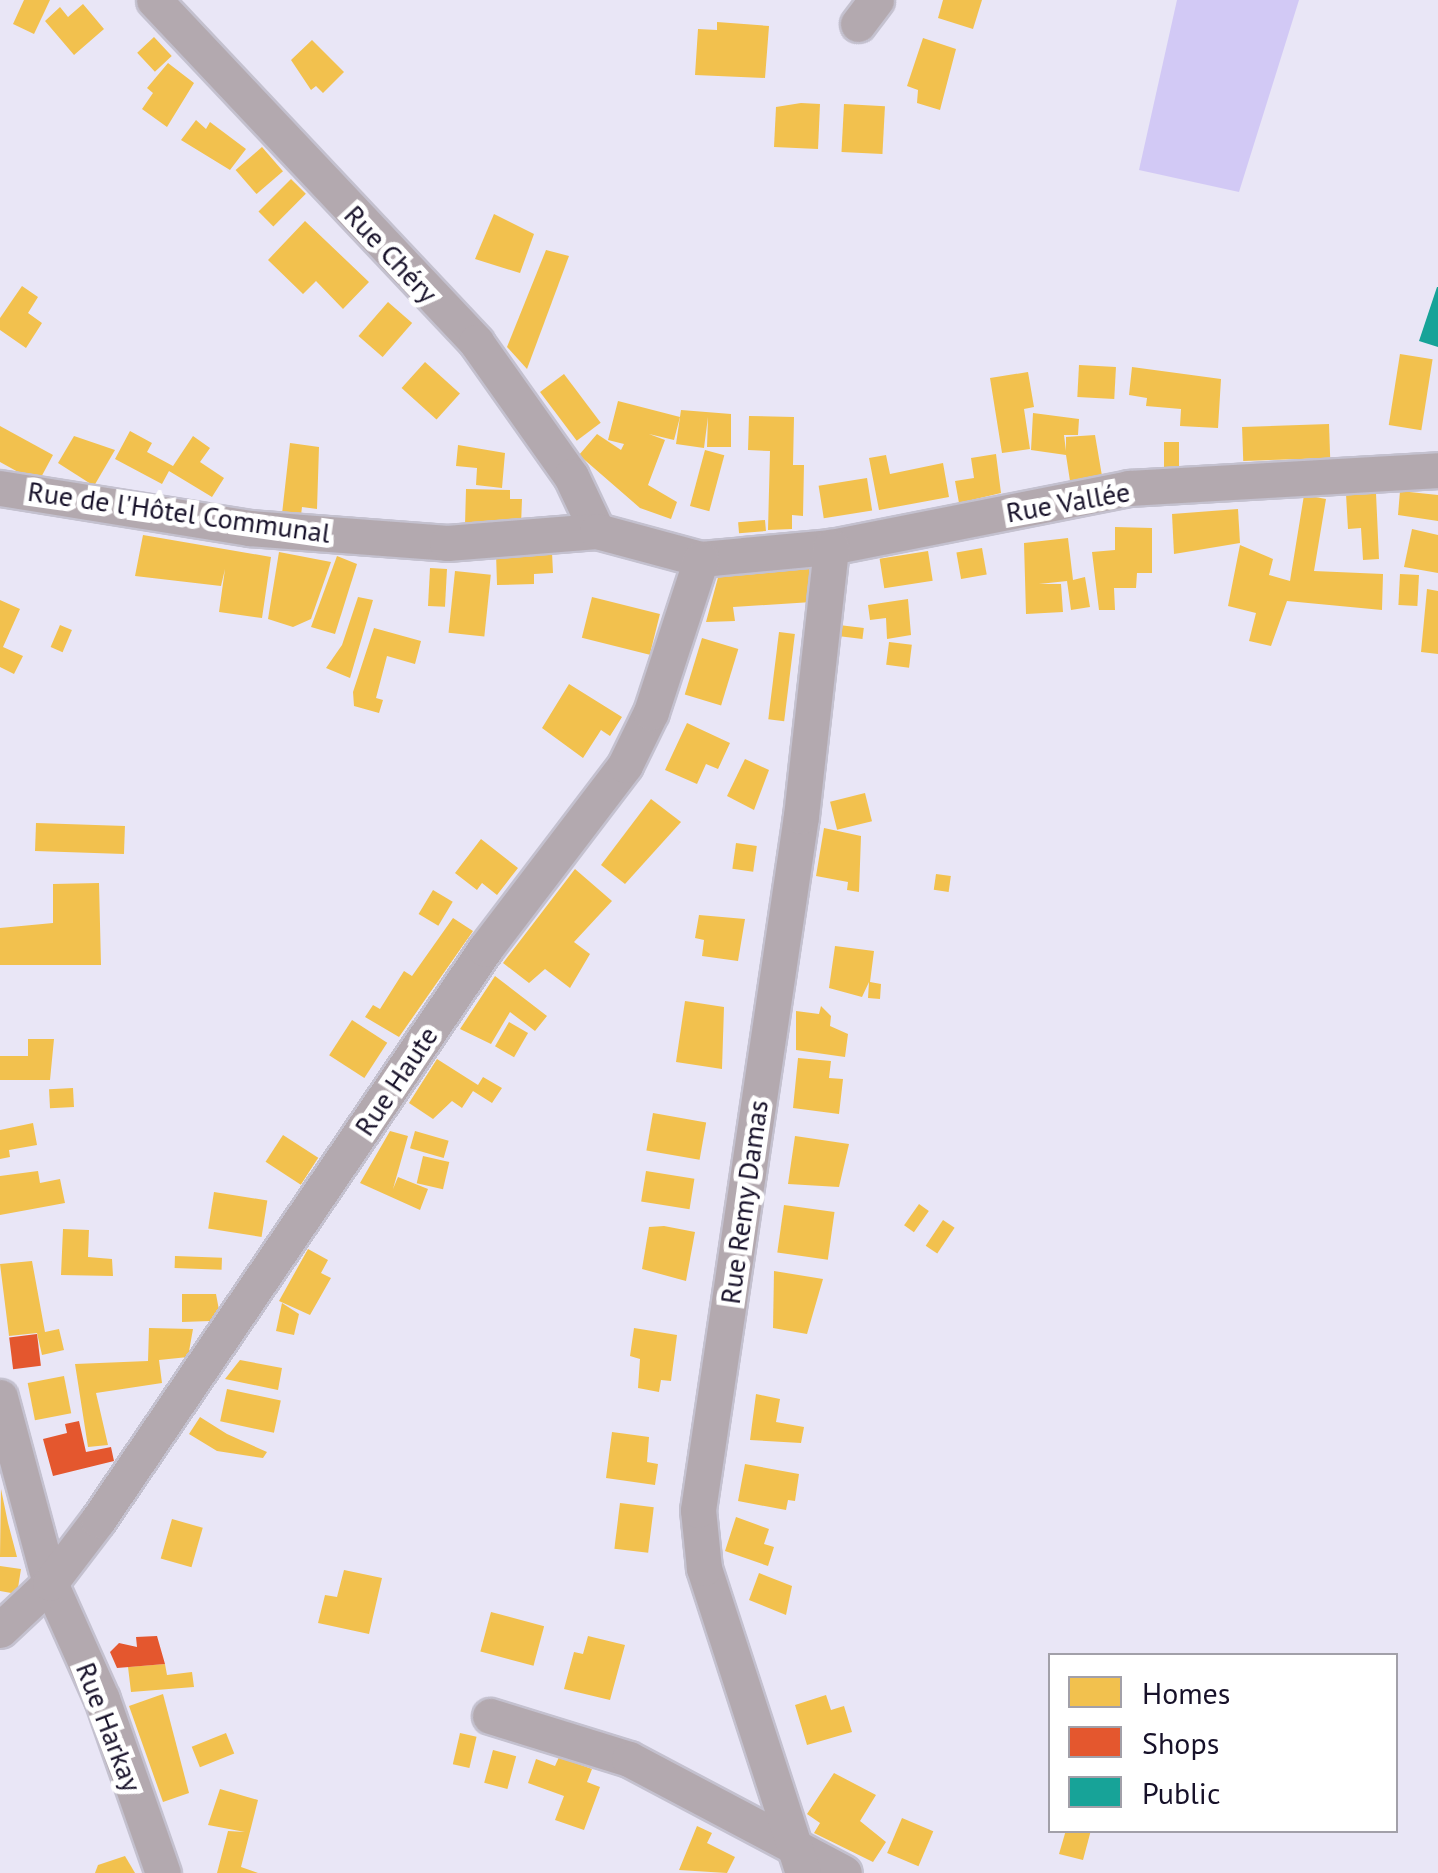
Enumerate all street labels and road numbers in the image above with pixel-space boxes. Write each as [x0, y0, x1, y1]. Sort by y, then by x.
street label: Rue Chéry [337, 198, 445, 310]
street label: Rue de l'Hôtel Communal [26, 474, 332, 550]
street label: Rue Vallée [1003, 475, 1133, 529]
street label: Rue Haute [347, 1020, 445, 1142]
street label: Rue Remy Damas [713, 1097, 775, 1307]
street label: Rue Harkay [69, 1658, 149, 1796]

